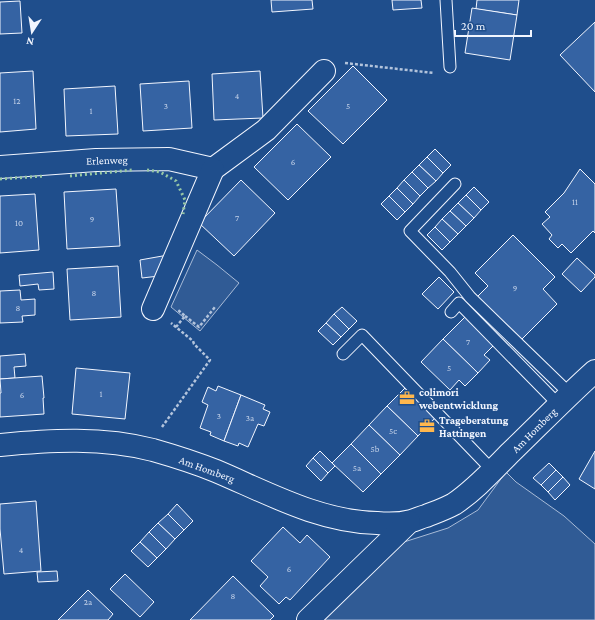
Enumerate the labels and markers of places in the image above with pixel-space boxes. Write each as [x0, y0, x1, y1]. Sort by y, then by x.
place label: colimori webentwicklung [418, 386, 498, 411]
office icon: colimori webentwicklung [398, 389, 416, 407]
place label: Trageberatung Hattingen [439, 414, 509, 439]
office icon: Trageberatung Hattingen [418, 417, 436, 435]

